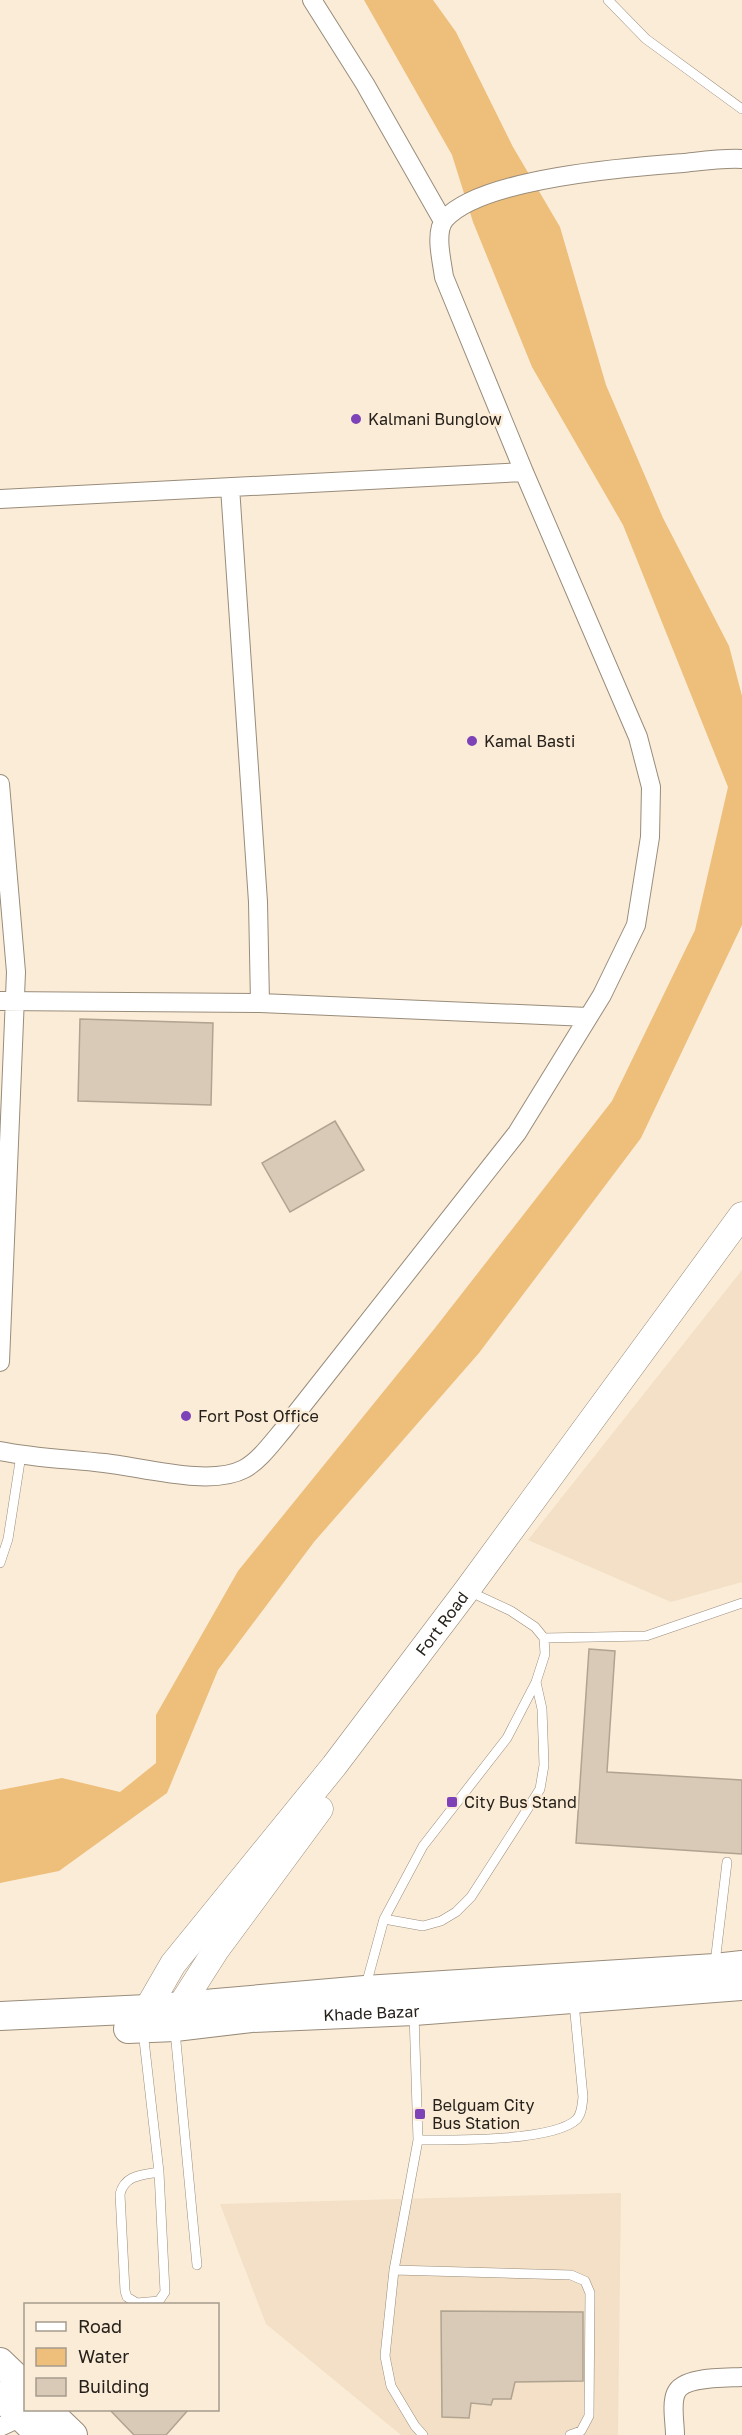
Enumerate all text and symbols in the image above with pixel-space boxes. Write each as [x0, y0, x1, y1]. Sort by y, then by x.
place label: Kalmani Bunglow [368, 409, 502, 429]
marker: Kalmani Bunglow [349, 412, 363, 426]
place label: Kamal Basti [484, 731, 575, 751]
marker: Kamal Basti [465, 734, 479, 748]
place label: Fort Post Office [198, 1406, 319, 1426]
marker: Fort Post Office [179, 1409, 193, 1423]
street label: Fort Road [411, 1588, 472, 1660]
place label: City Bus Stand [464, 1792, 577, 1812]
marker: City Bus Stand [445, 1795, 459, 1809]
street label: Khade Bazar [323, 2001, 420, 2025]
place label: Belguam City Bus Station [432, 2095, 535, 2133]
marker: Belguam City Bus Station [413, 2107, 427, 2121]
legend [24, 2303, 219, 2411]
text: Road [78, 2315, 122, 2337]
text: Water [78, 2345, 129, 2367]
text: Building [78, 2375, 149, 2397]

